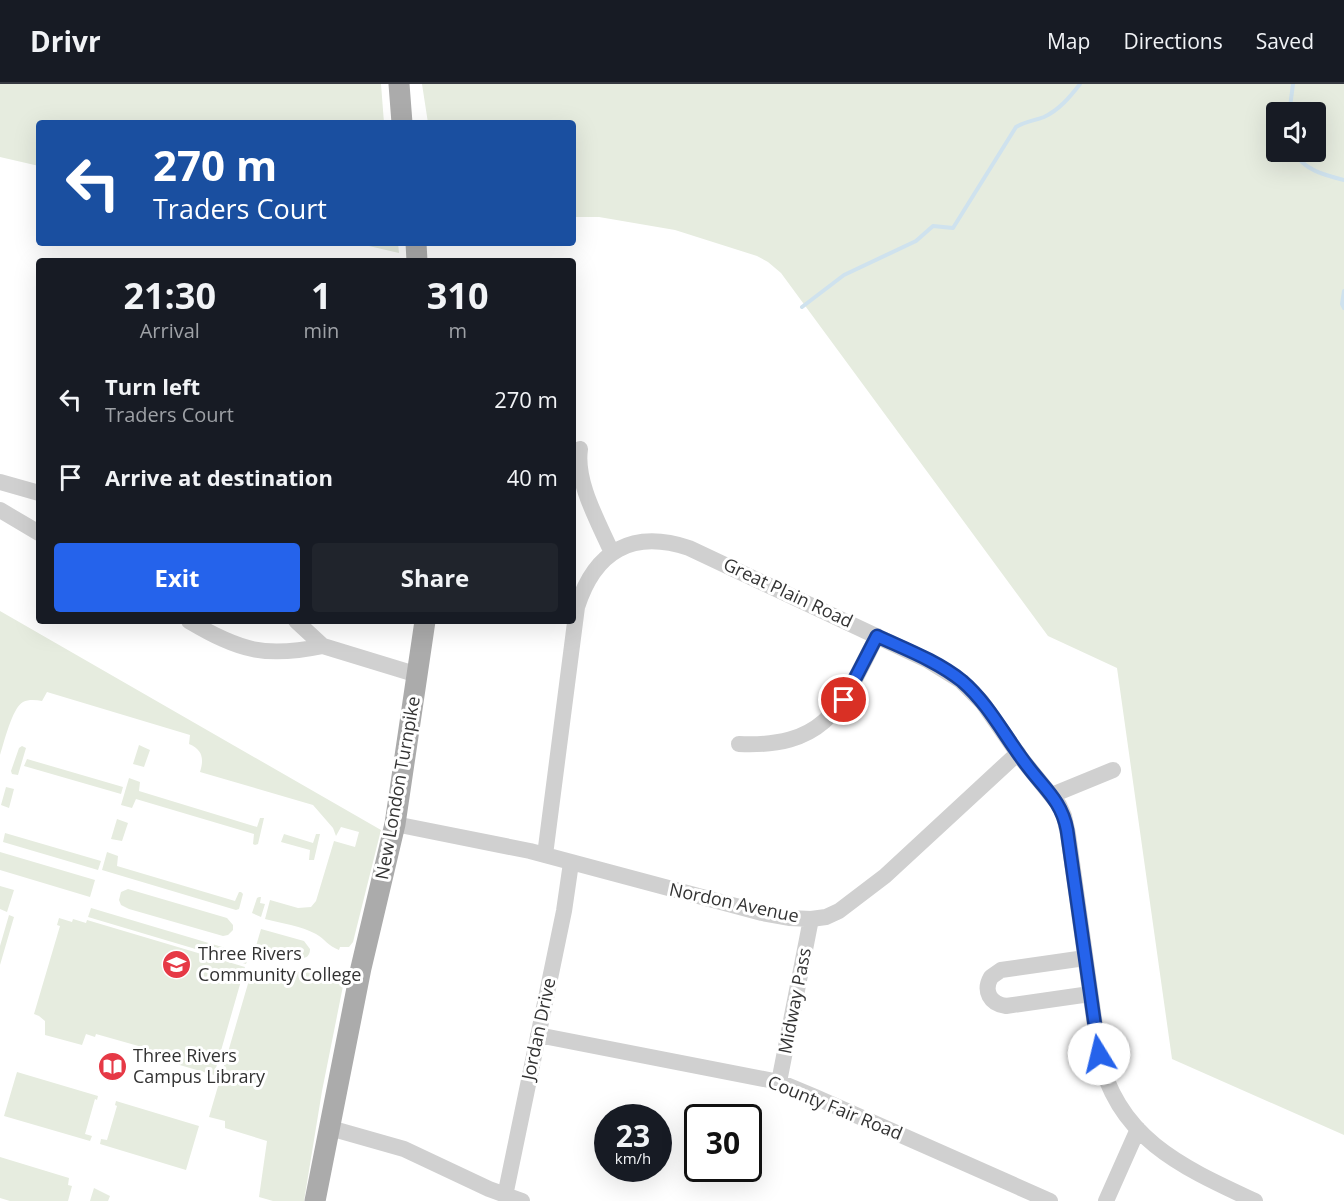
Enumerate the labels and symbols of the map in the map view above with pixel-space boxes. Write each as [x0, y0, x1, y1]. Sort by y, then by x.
street label: Great Plain Road [720, 552, 857, 633]
pin [818, 674, 869, 725]
street label: New London Turnpike [369, 694, 425, 881]
street label: Nordon Avenue [667, 877, 801, 927]
place label: Three Rivers Community College [198, 941, 361, 986]
street label: Midway Pass [772, 946, 816, 1056]
school or university icon: Three Rivers Community College [161, 948, 193, 980]
street label: Jordan Drive [515, 976, 561, 1084]
position arrow [1067, 1022, 1131, 1086]
place label: Three Rivers Campus Library [133, 1043, 266, 1088]
library icon: Three Rivers Campus Library [96, 1050, 128, 1082]
street label: County Fair Road [764, 1069, 906, 1145]
speed limit sign: 30 [684, 1104, 762, 1182]

